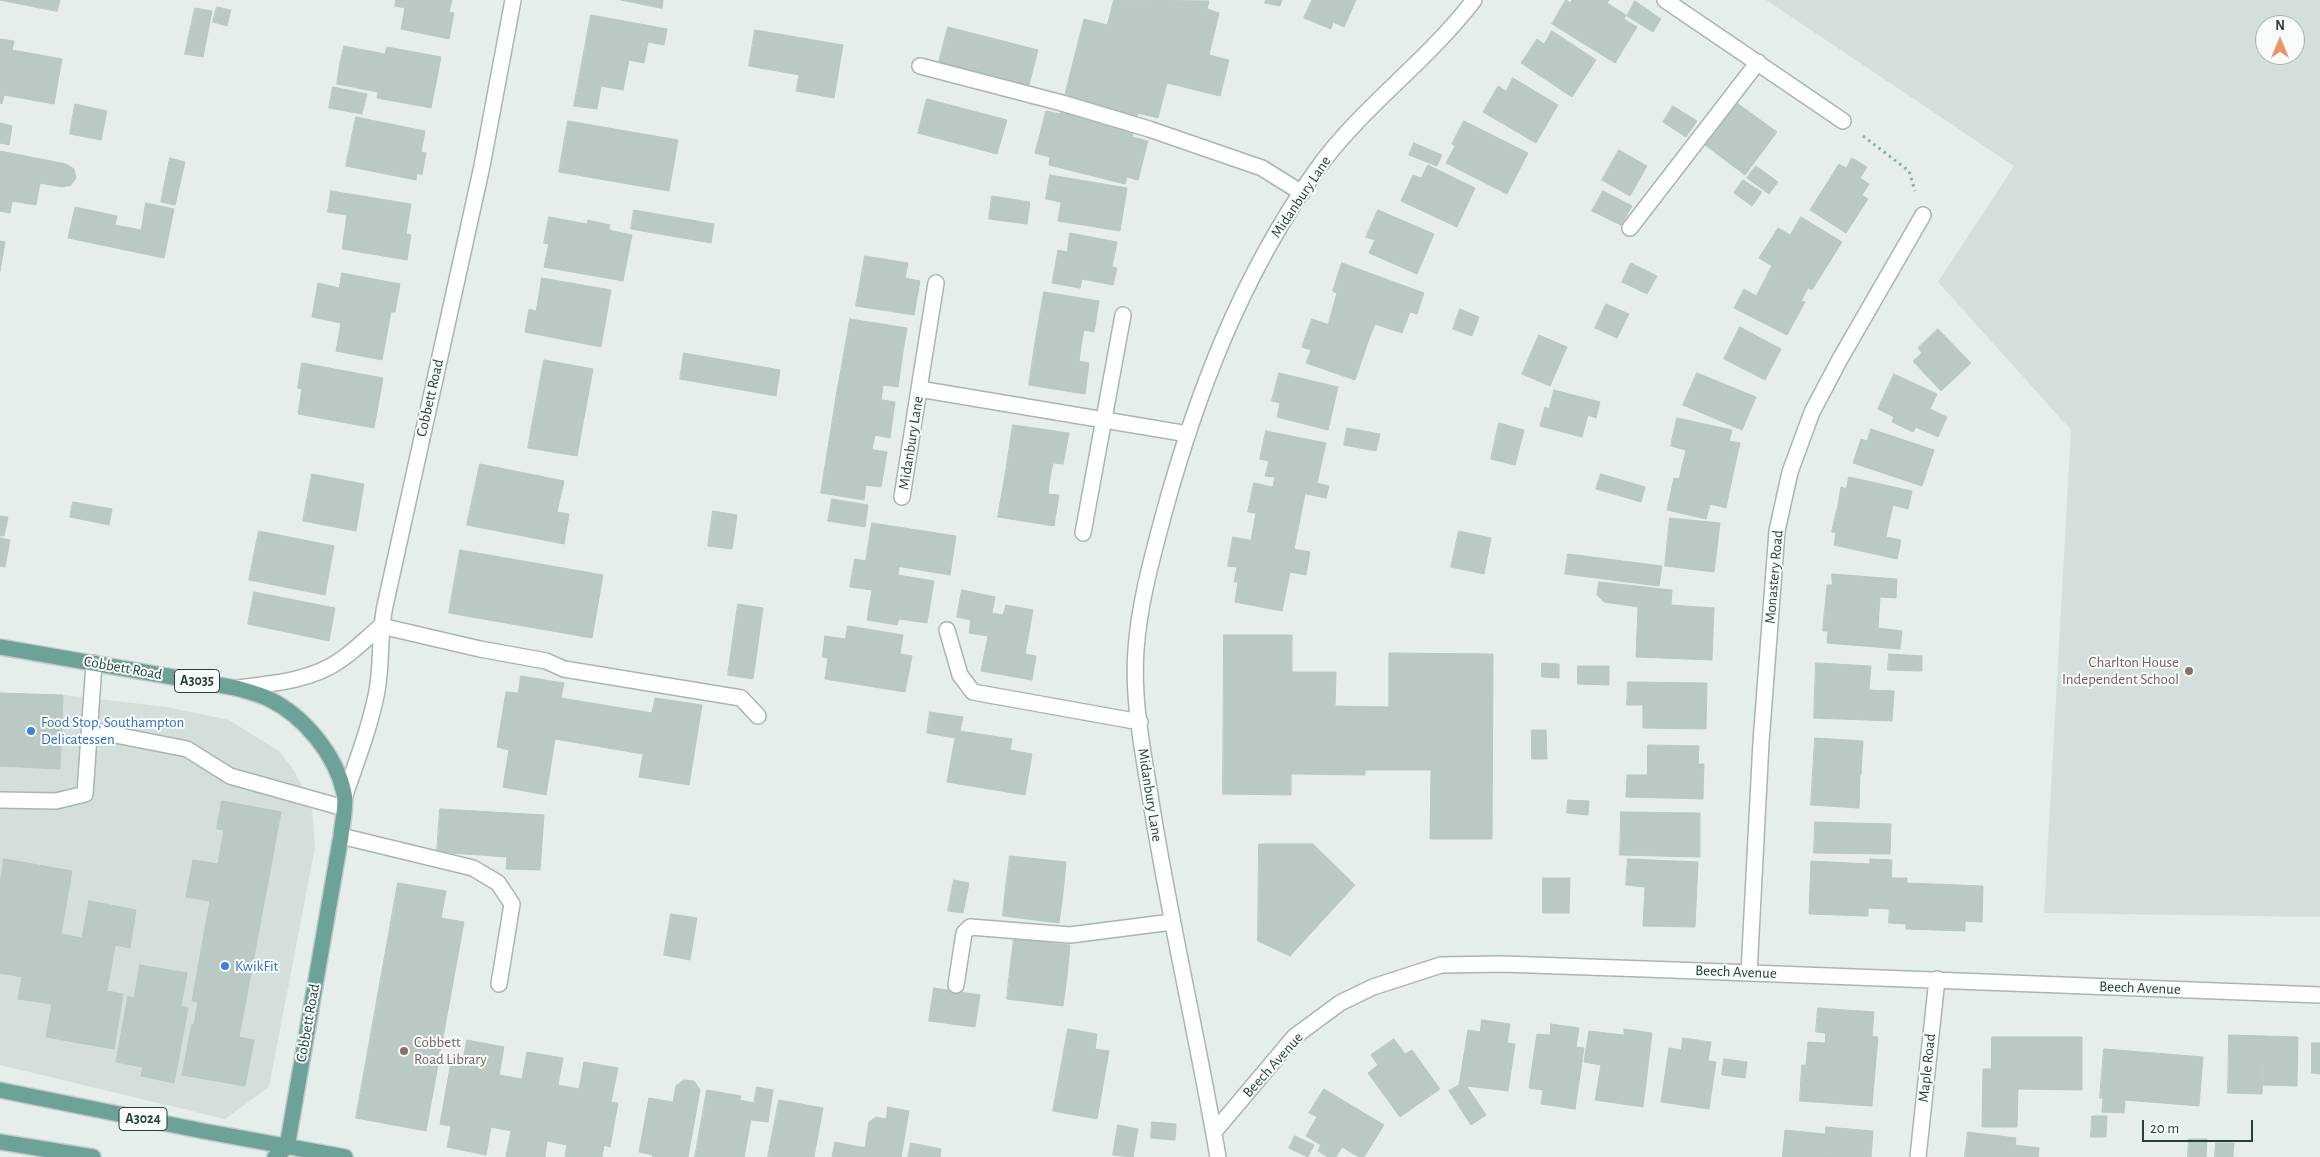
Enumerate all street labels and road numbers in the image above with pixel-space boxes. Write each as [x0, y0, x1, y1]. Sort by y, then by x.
street label: Midanbury Lane [1267, 153, 1335, 241]
street label: Cobbett Road [412, 357, 448, 439]
street label: Midanbury Lane [895, 395, 927, 491]
street label: Monastery Road [1761, 529, 1787, 625]
street label: Cobbett Road [82, 652, 164, 684]
road number: A3035 [174, 669, 220, 692]
street label: Midanbury Lane [1134, 747, 1166, 843]
street label: Beech Avenue [1695, 962, 1777, 982]
street label: Beech Avenue [2099, 978, 2181, 998]
street label: Cobbett Road [292, 982, 324, 1064]
street label: Beech Avenue [1239, 1029, 1307, 1101]
street label: Maple Road [1914, 1033, 1940, 1103]
road number: A3024 [119, 1108, 167, 1130]

